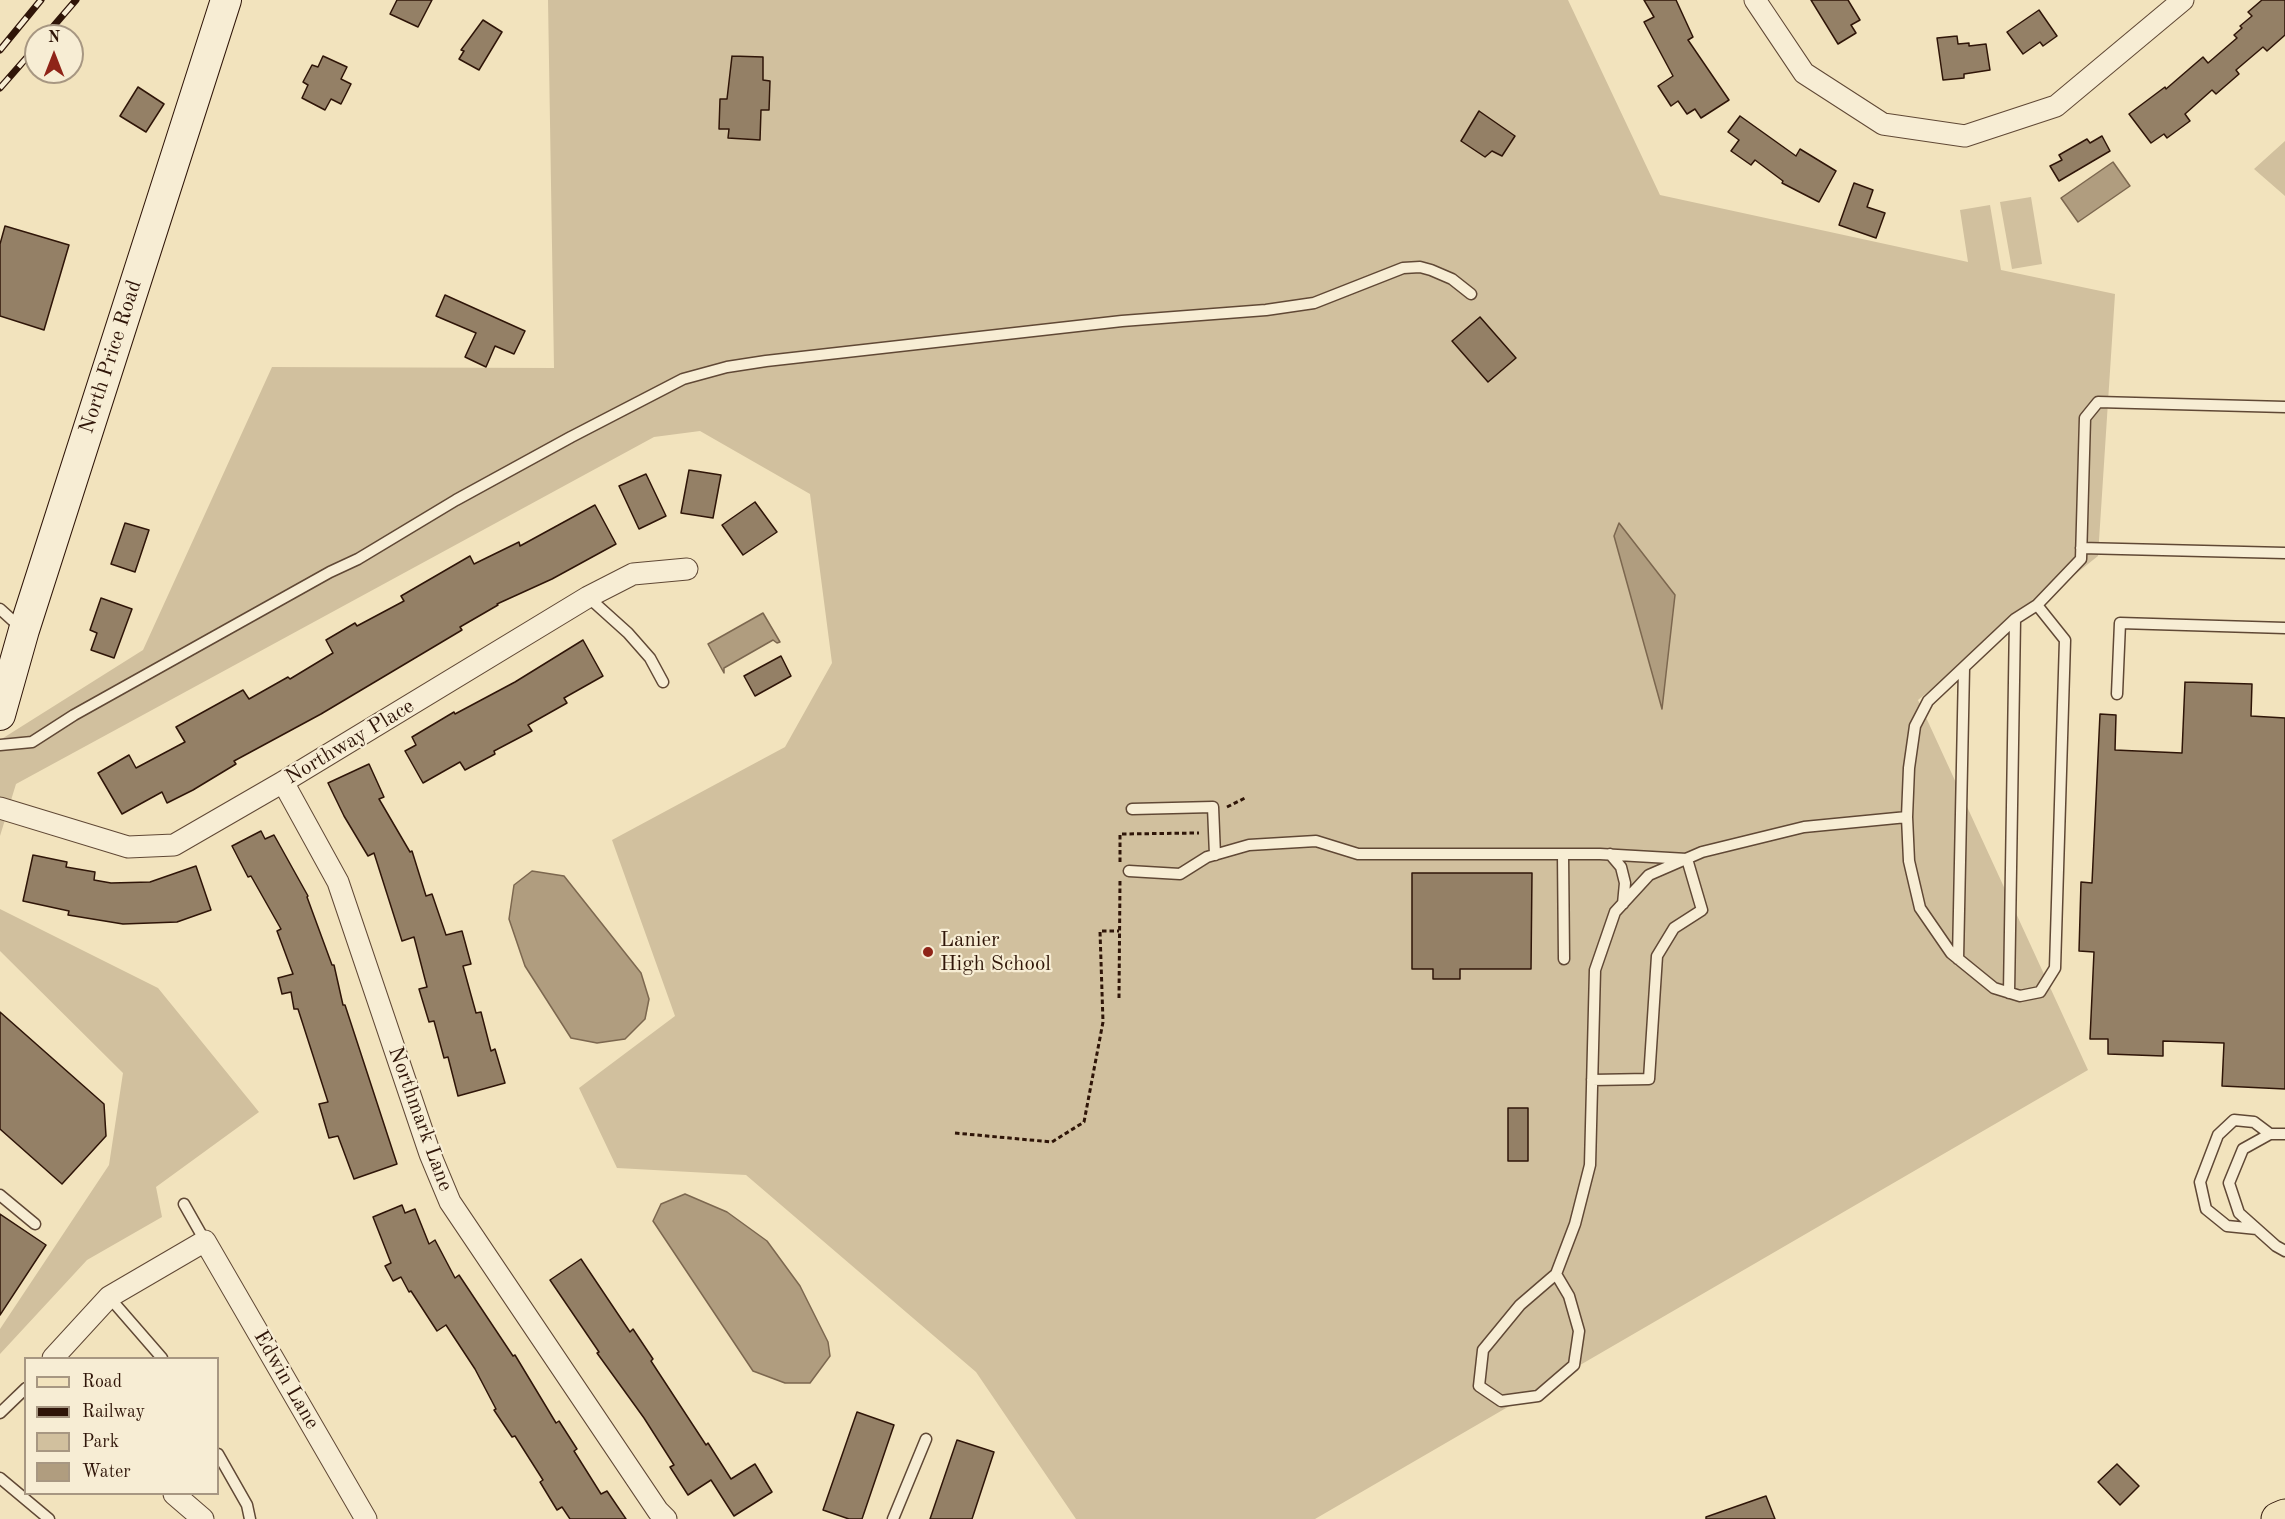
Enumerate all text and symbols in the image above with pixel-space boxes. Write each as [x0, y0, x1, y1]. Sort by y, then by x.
north arrow [24, 24, 84, 84]
text: N [48, 30, 60, 46]
street label: North Price Road [74, 277, 148, 437]
street label: Northway Place [281, 694, 419, 790]
place label: Lanier High School [940, 927, 1051, 977]
marker: Lanier High School [921, 945, 935, 959]
street label: Northmark Lane [382, 1043, 458, 1195]
street label: Edwin Lane [248, 1326, 324, 1434]
legend [24, 1357, 219, 1495]
text: Road [82, 1373, 122, 1391]
text: Railway [82, 1403, 145, 1421]
text: Park [82, 1433, 119, 1451]
text: Water [82, 1463, 131, 1481]

